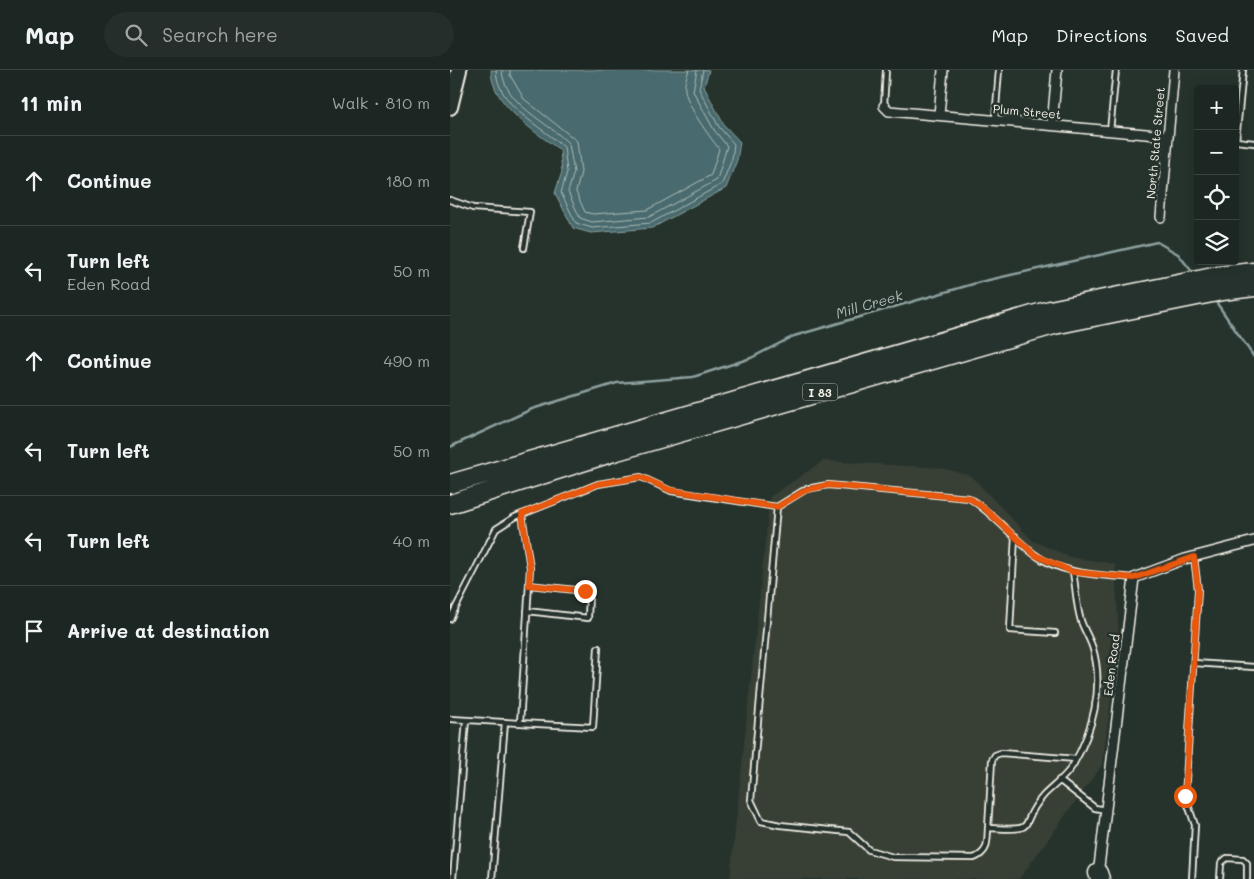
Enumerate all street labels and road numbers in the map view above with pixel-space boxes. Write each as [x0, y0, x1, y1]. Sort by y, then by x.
street label: North State Street [1142, 86, 1168, 200]
street label: Plum Street [992, 100, 1062, 122]
road number: I 83 [802, 384, 838, 401]
street label: Eden Road [1099, 633, 1123, 697]

